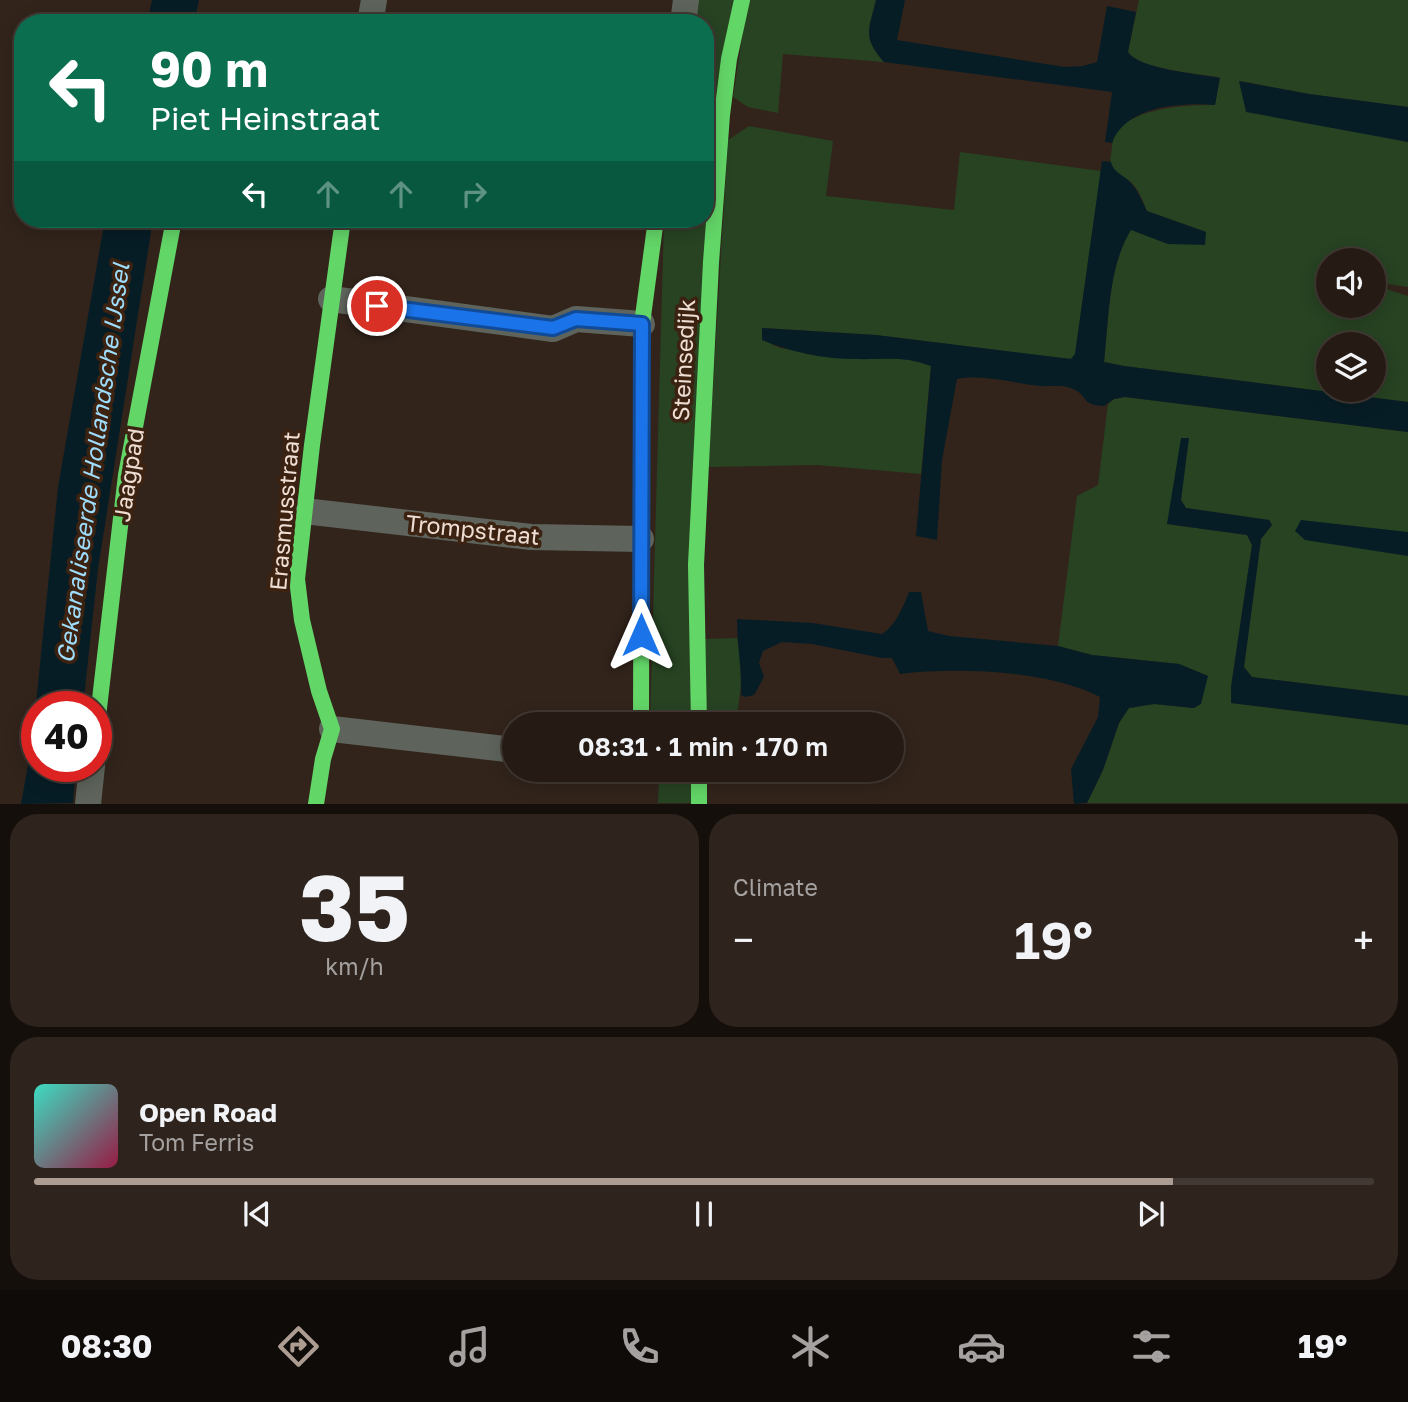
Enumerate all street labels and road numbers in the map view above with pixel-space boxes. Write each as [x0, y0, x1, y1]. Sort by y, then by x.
street label: Steinsedijk [666, 298, 700, 422]
street label: Jaagpad [107, 426, 149, 524]
street label: Erasmusstraat [263, 430, 305, 592]
street label: Trompstraat [405, 508, 541, 550]

